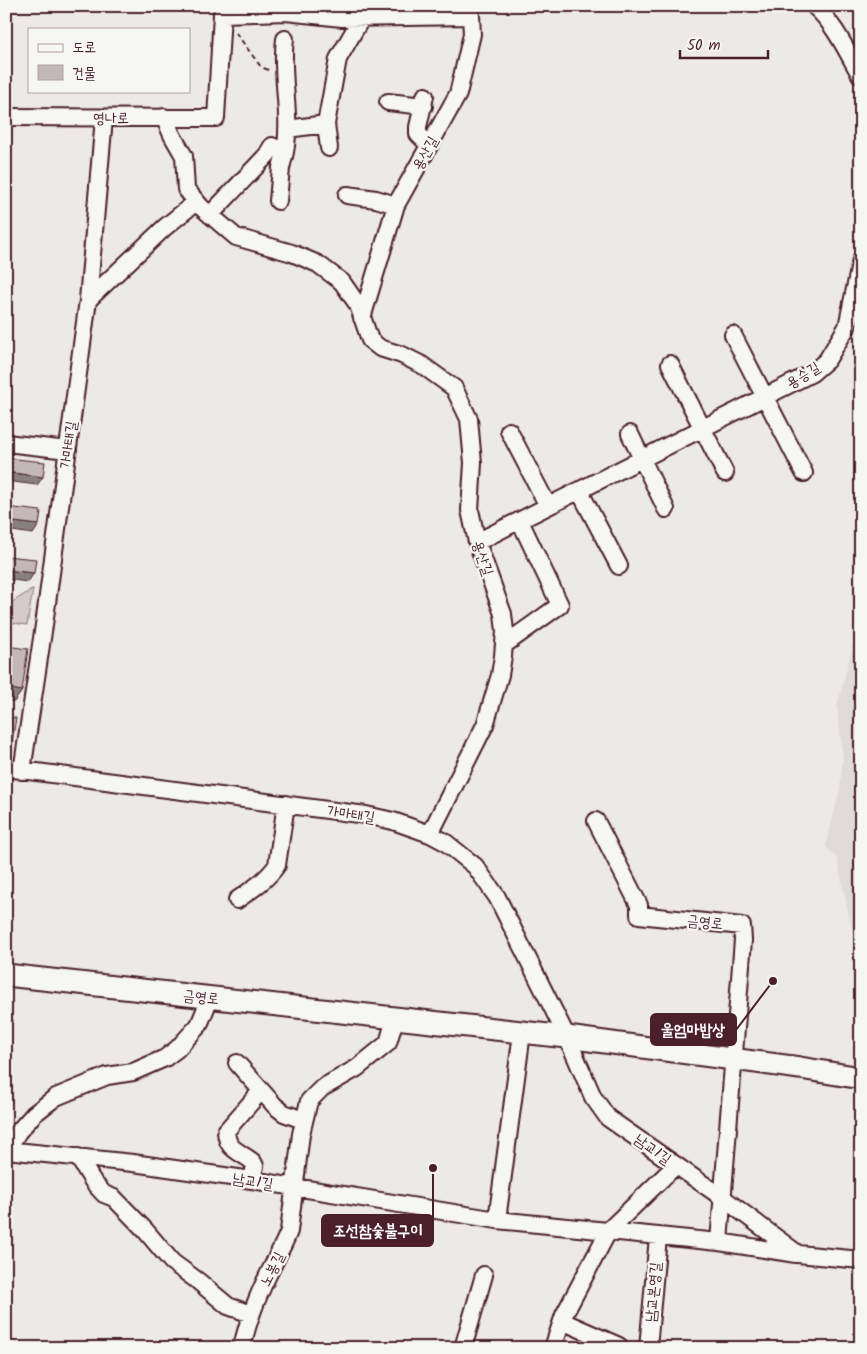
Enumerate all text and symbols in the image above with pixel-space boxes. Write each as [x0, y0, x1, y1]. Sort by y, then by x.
legend [28, 28, 190, 92]
scale bar [680, 28, 767, 60]
text: 50 m [687, 34, 721, 58]
text: 도로 [72, 36, 96, 60]
text: 건물 [72, 62, 96, 86]
street label: 영나로 [93, 107, 129, 131]
street label: 용산길 [407, 132, 445, 175]
street label: 용승길 [782, 356, 825, 396]
street label: 가마태길 [54, 420, 84, 471]
street label: 용산길 [465, 537, 499, 579]
street label: 가마태길 [325, 799, 377, 831]
street label: 금영로 [686, 909, 724, 937]
street label: 금영로 [182, 984, 220, 1012]
callout: 울엄마밥상 [651, 1014, 736, 1045]
text: 울엄마밥상 [661, 1018, 725, 1043]
street label: 남교1길 [629, 1128, 676, 1171]
street label: 남교1길 [231, 1167, 275, 1197]
callout: 조선참숯불구이 [322, 1215, 433, 1246]
text: 조선참숯불구이 [333, 1219, 423, 1244]
street label: 노봉길 [254, 1248, 292, 1291]
street label: 남교본영길 [639, 1261, 669, 1323]

